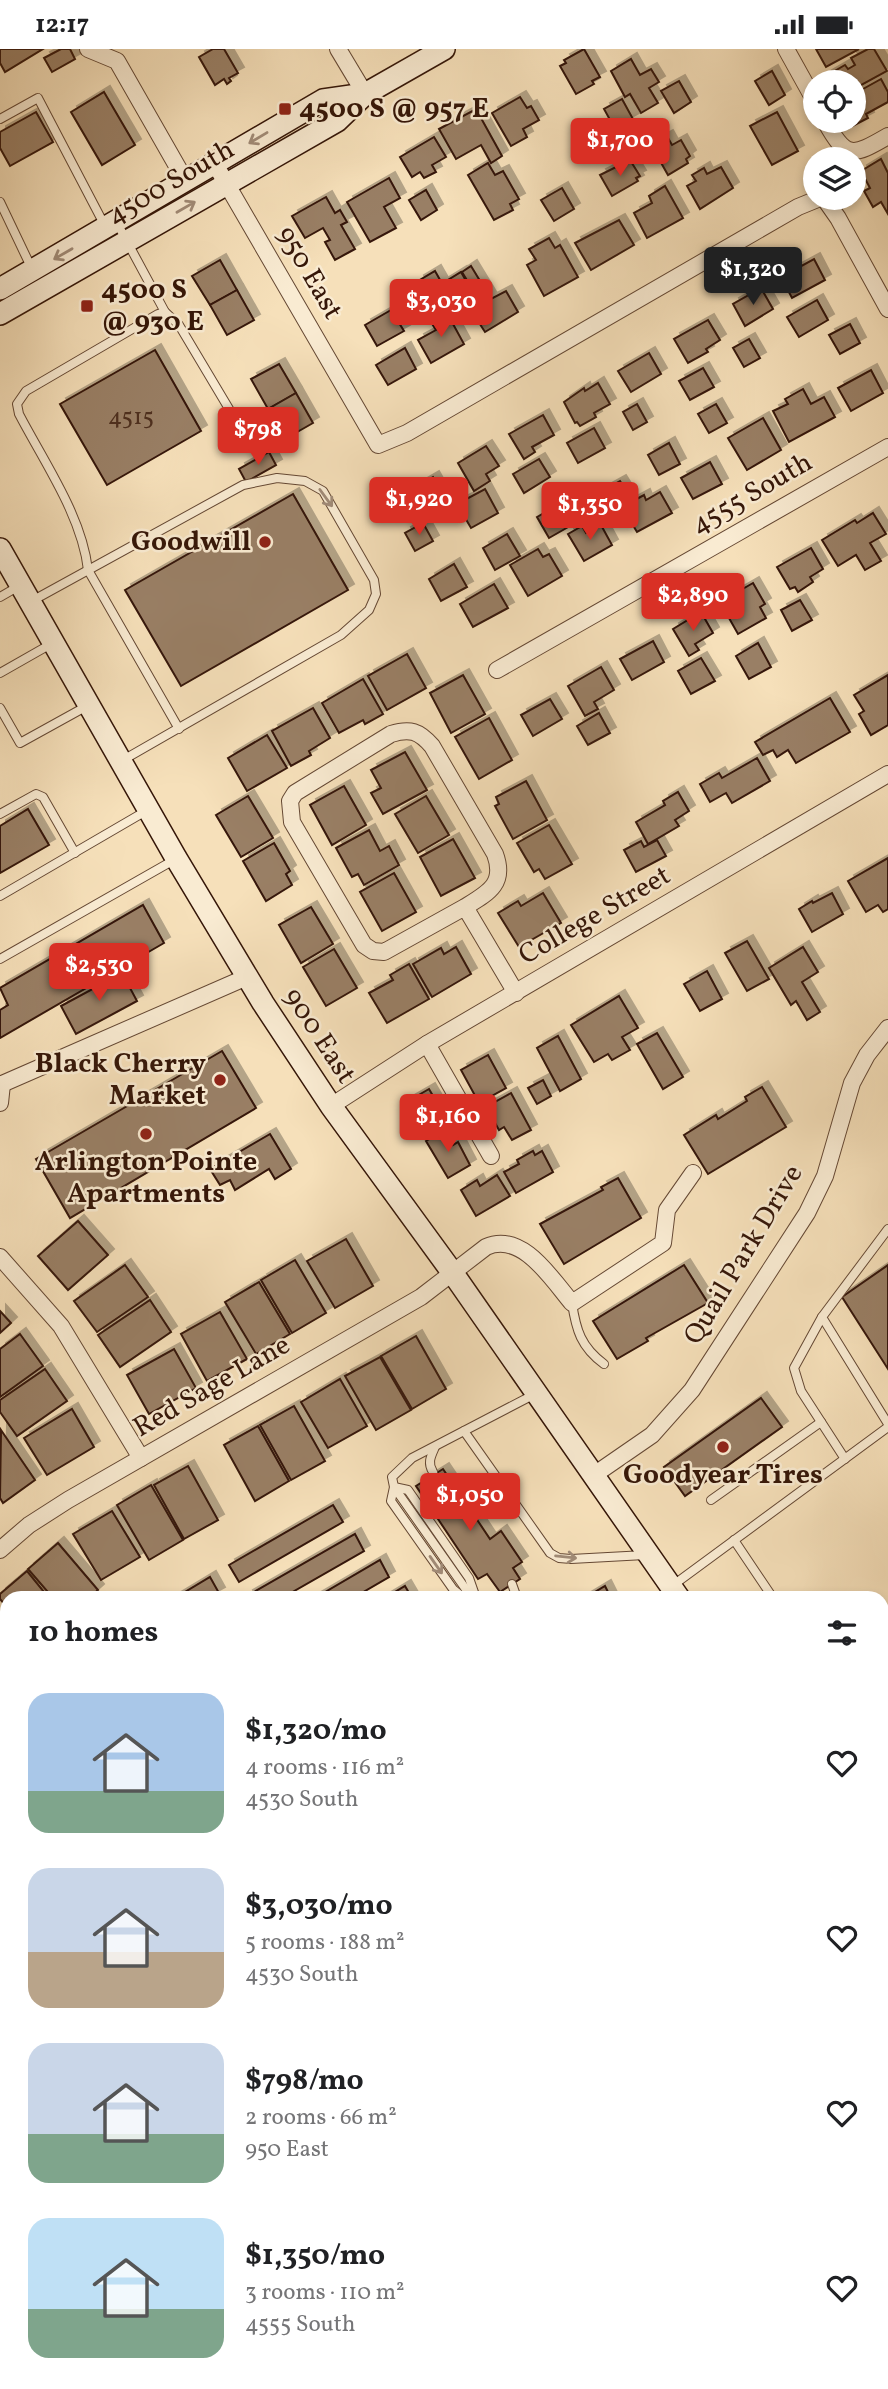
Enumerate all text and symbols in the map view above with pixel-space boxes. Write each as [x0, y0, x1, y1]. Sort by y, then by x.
text: 12:17 [35, 7, 89, 43]
map controls [803, 70, 866, 210]
button: locate [803, 70, 866, 133]
place label: 4500 S @ 957 E [299, 90, 489, 129]
marker: 4500 S @ 957 E [277, 101, 293, 117]
pin: $1,700 [563, 118, 677, 178]
text: $1,700 [587, 125, 653, 157]
street label: 4500 South [100, 131, 242, 235]
one-way arrow [249, 131, 269, 145]
button: layers [803, 147, 866, 210]
one-way arrow [175, 200, 195, 214]
street label: 950 East [267, 219, 351, 327]
one-way arrow [53, 247, 73, 261]
pin: $1,320 [696, 247, 810, 307]
text: $1,320 [720, 254, 786, 286]
place label: 4500 S @ 930 E [101, 271, 204, 342]
pin: $3,030 [384, 279, 498, 339]
text: $3,030 [406, 286, 476, 318]
marker: 4500 S @ 930 E [79, 298, 95, 314]
house number: 4515 [108, 401, 154, 435]
pin: $798 [217, 407, 299, 467]
text: $798 [234, 414, 282, 446]
street label: 4555 South [684, 443, 820, 545]
pin: $1,920 [362, 477, 476, 537]
pin: $1,350 [533, 483, 647, 542]
text: $1,920 [385, 484, 453, 516]
one-way arrow [318, 489, 333, 508]
text: $1,350 [557, 489, 623, 521]
place label: Goodwill [131, 523, 251, 562]
marker: Goodwill [257, 534, 273, 550]
pin: $2,890 [636, 573, 750, 633]
text: $2,890 [657, 580, 729, 612]
street label: College Street [512, 857, 678, 975]
pin: $2,530 [42, 943, 156, 1003]
text: $2,530 [65, 950, 133, 982]
street label: 900 East [273, 980, 365, 1092]
place label: Black Cherry Market [35, 1045, 206, 1116]
marker: Black Cherry Market [212, 1072, 228, 1088]
pin: $1,160 [391, 1095, 505, 1154]
text: $1,160 [416, 1101, 480, 1133]
marker: Arlington Pointe Apartments [138, 1126, 154, 1142]
place label: Arlington Pointe Apartments [35, 1143, 257, 1214]
street label: Quail Park Drive [675, 1158, 813, 1352]
street label: Red Sage Lane [126, 1326, 298, 1448]
marker: Goodyear Tires [715, 1439, 731, 1455]
place label: Goodyear Tires [623, 1456, 823, 1495]
pin: $1,050 [413, 1473, 527, 1533]
text: $1,050 [436, 1480, 504, 1512]
one-way arrow [554, 1551, 577, 1564]
one-way arrow [429, 1555, 443, 1574]
text: 10 homes [28, 1612, 158, 1654]
icon: filters [823, 1614, 861, 1652]
text: $1,320/mo [245, 1710, 387, 1752]
icon: home [84, 1721, 168, 1805]
icon: heart [823, 1744, 861, 1782]
text: 4 rooms · 116 m² [245, 1752, 404, 1784]
text: 4530 South [245, 1784, 359, 1816]
text: $3,030/mo [245, 1885, 393, 1927]
icon: home [84, 1896, 168, 1980]
icon: heart [823, 1919, 861, 1957]
text: 5 rooms · 188 m² [245, 1927, 404, 1959]
text: 4530 South [245, 1959, 359, 1991]
text: $798/mo [245, 2060, 364, 2102]
icon: home [84, 2071, 168, 2155]
icon: heart [823, 2094, 861, 2132]
text: 2 rooms · 66 m² [245, 2102, 397, 2134]
text: 950 East [245, 2134, 329, 2166]
text: $1,350/mo [245, 2235, 385, 2277]
icon: home [84, 2246, 168, 2330]
icon: heart [823, 2269, 861, 2307]
text: 3 rooms · 110 m² [245, 2277, 405, 2309]
text: 4555 South [245, 2309, 356, 2341]

